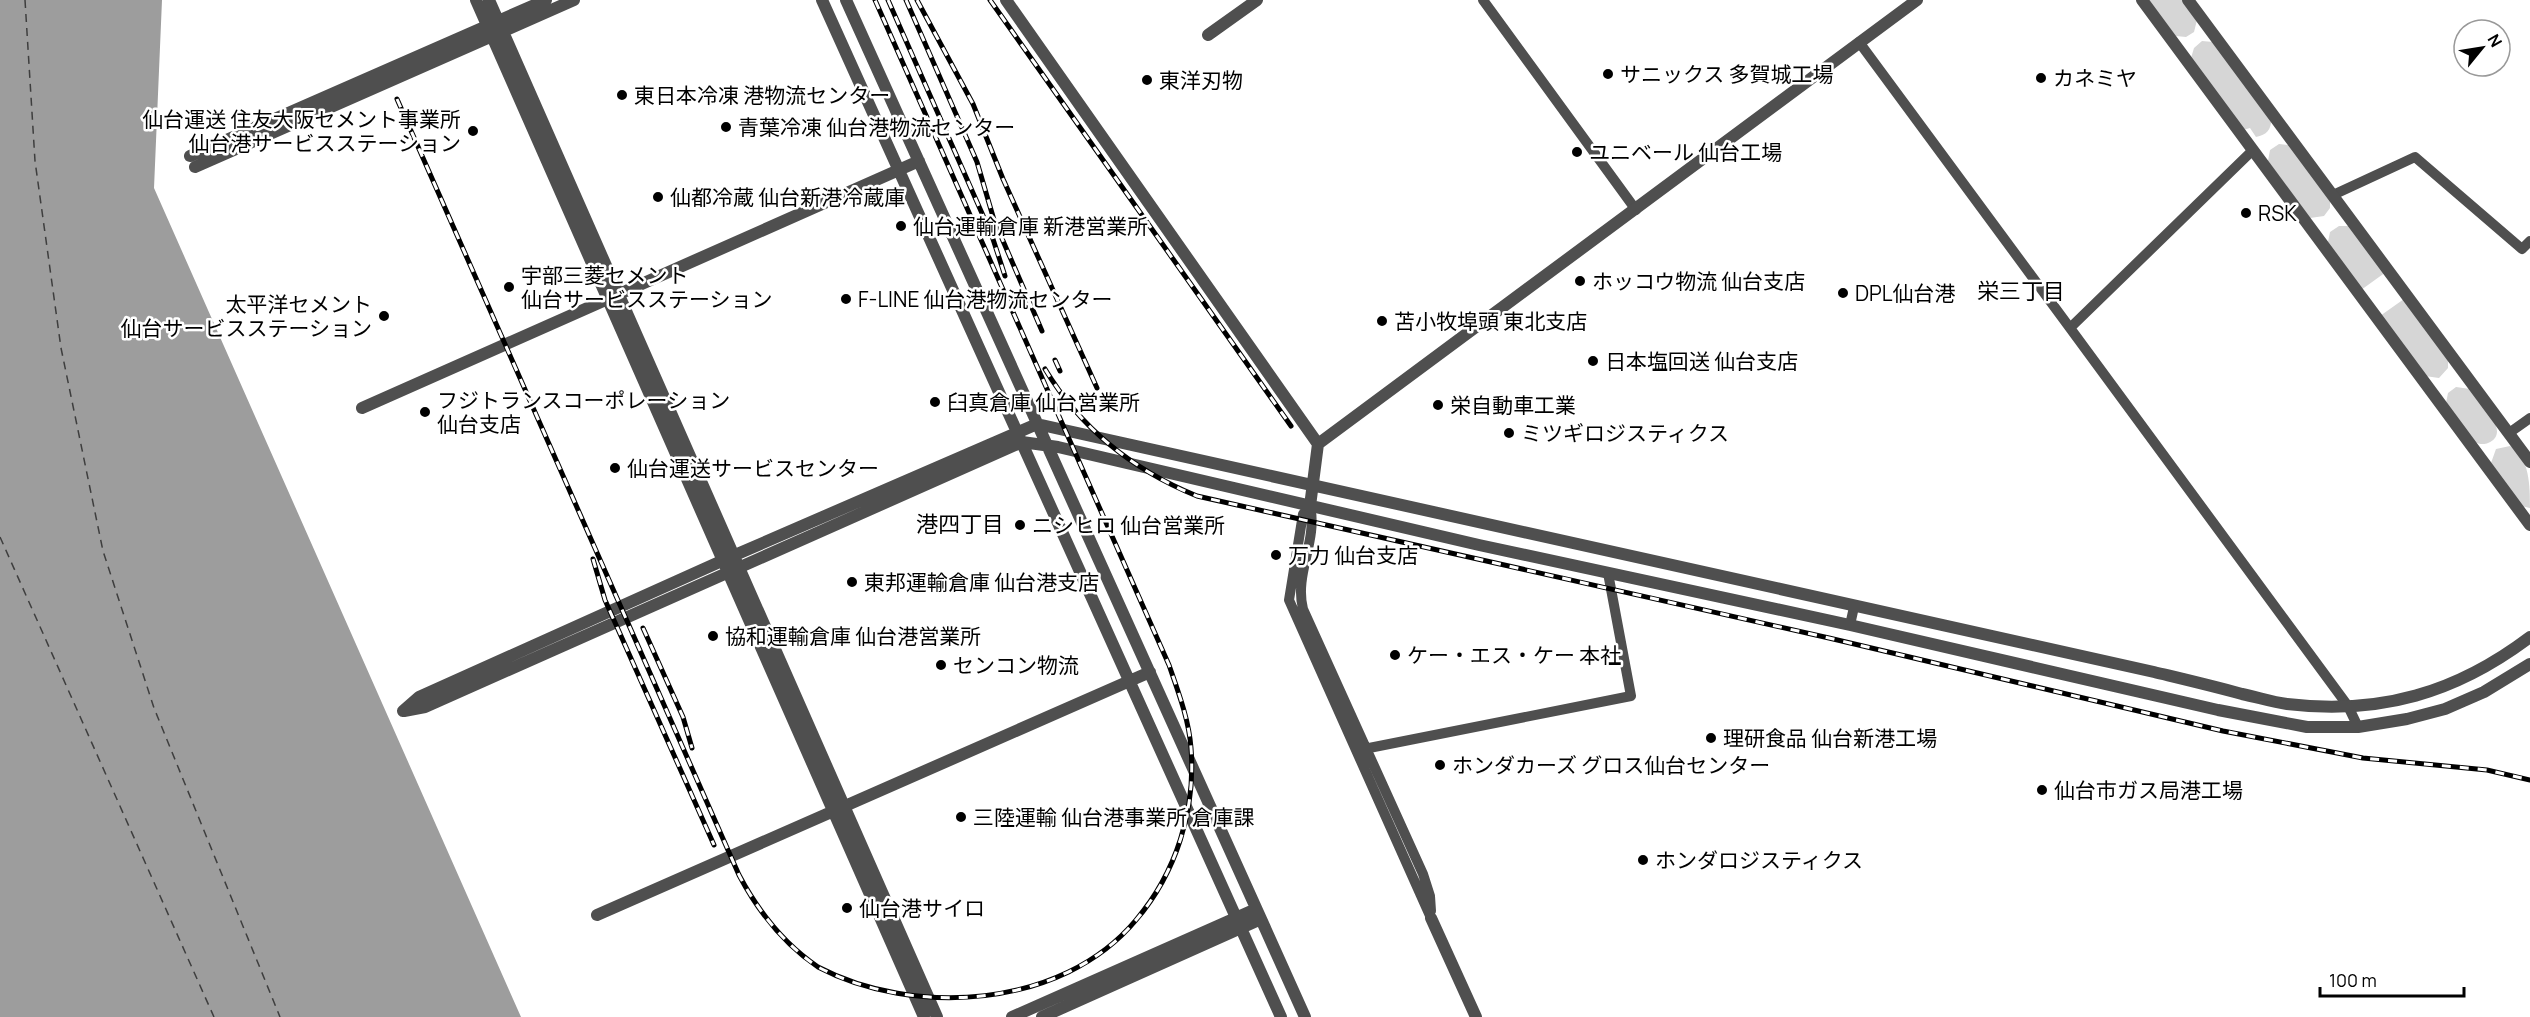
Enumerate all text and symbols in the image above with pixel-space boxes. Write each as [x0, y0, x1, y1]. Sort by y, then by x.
north arrow [2452, 18, 2512, 78]
text: N [2483, 30, 2507, 51]
place label: サニックス 多賀城工場 [1620, 60, 1834, 88]
place label: カネミヤ [2053, 64, 2137, 92]
place label: 東洋刃物 [1159, 66, 1243, 94]
marker: サニックス 多賀城工場 [1601, 67, 1615, 81]
marker: カネミヤ [2034, 71, 2048, 85]
marker: 東洋刃物 [1140, 73, 1154, 87]
place label: 東日本冷凍 港物流センター [634, 81, 890, 109]
marker: 東日本冷凍 港物流センター [615, 88, 629, 102]
place label: 仙台運送 住友大阪セメント事業所 仙台港サービスステーション [142, 105, 461, 157]
place label: 青葉冷凍 仙台港物流センター [738, 113, 1015, 141]
marker: 青葉冷凍 仙台港物流センター [719, 120, 733, 134]
marker: 仙台運送 住友大阪セメント事業所 仙台港サービスステーション [466, 124, 480, 138]
place label: ユニベール 仙台工場 [1589, 138, 1782, 166]
marker: ユニベール 仙台工場 [1570, 145, 1584, 159]
place label: 仙都冷蔵 仙台新港冷蔵庫 [670, 183, 905, 211]
marker: 仙都冷蔵 仙台新港冷蔵庫 [651, 190, 665, 204]
place label: RSK [2258, 199, 2297, 227]
marker: RSK [2239, 206, 2253, 220]
place label: 仙台運輸倉庫 新港営業所 [913, 212, 1148, 240]
marker: 仙台運輸倉庫 新港営業所 [894, 219, 908, 233]
place label: 宇部三菱セメント 仙台サービスステーション [521, 261, 773, 313]
place label: ホッコウ物流 仙台支店 [1592, 267, 1805, 295]
marker: ホッコウ物流 仙台支店 [1573, 274, 1587, 288]
district label: 栄三丁目 [1977, 276, 2065, 306]
place label: DPL仙台港 [1855, 279, 1956, 307]
marker: 宇部三菱セメント 仙台サービスステーション [502, 280, 516, 294]
place label: F-LINE 仙台港物流センター [858, 285, 1113, 313]
marker: DPL仙台港 [1836, 286, 1850, 300]
place label: 太平洋セメント 仙台サービスステーション [120, 290, 372, 342]
marker: F-LINE 仙台港物流センター [839, 292, 853, 306]
place label: 苫小牧埠頭 東北支店 [1394, 307, 1587, 335]
marker: 太平洋セメント 仙台サービスステーション [377, 309, 391, 323]
marker: 苫小牧埠頭 東北支店 [1375, 314, 1389, 328]
place label: 日本塩回送 仙台支店 [1605, 347, 1798, 375]
marker: 日本塩回送 仙台支店 [1586, 354, 1600, 368]
place label: フジトランスコーポレーション 仙台支店 [437, 386, 730, 438]
place label: 臼真倉庫 仙台営業所 [947, 388, 1140, 416]
place label: 栄自動車工業 [1450, 391, 1576, 419]
marker: 臼真倉庫 仙台営業所 [928, 395, 942, 409]
marker: 栄自動車工業 [1431, 398, 1445, 412]
marker: フジトランスコーポレーション 仙台支店 [418, 405, 432, 419]
place label: ミツギロジスティクス [1521, 419, 1729, 447]
marker: ミツギロジスティクス [1502, 426, 1516, 440]
place label: 仙台運送サービスセンター [627, 454, 879, 482]
marker: 仙台運送サービスセンター [608, 461, 622, 475]
district label: 港四丁目 [916, 509, 1004, 539]
place label: ニシヒロ 仙台営業所 [1032, 511, 1225, 539]
marker: ニシヒロ 仙台営業所 [1013, 518, 1027, 532]
place label: 万力 仙台支店 [1288, 541, 1418, 569]
marker: 万力 仙台支店 [1269, 548, 1283, 562]
place label: 東邦運輸倉庫 仙台港支店 [864, 568, 1099, 596]
marker: 東邦運輸倉庫 仙台港支店 [845, 575, 859, 589]
place label: 協和運輸倉庫 仙台港営業所 [725, 622, 981, 650]
marker: 協和運輸倉庫 仙台港営業所 [706, 629, 720, 643]
place label: ケー・エス・ケー 本社 [1407, 641, 1621, 669]
marker: ケー・エス・ケー 本社 [1388, 648, 1402, 662]
place label: センコン物流 [953, 651, 1079, 679]
marker: センコン物流 [934, 658, 948, 672]
place label: 理研食品 仙台新港工場 [1723, 724, 1937, 752]
marker: 理研食品 仙台新港工場 [1704, 731, 1718, 745]
place label: ホンダカーズ グロス仙台センター [1452, 751, 1770, 779]
marker: ホンダカーズ グロス仙台センター [1433, 758, 1447, 772]
place label: 仙台市ガス局港工場 [2054, 776, 2243, 804]
marker: 仙台市ガス局港工場 [2035, 783, 2049, 797]
place label: 三陸運輸 仙台港事業所 倉庫課 [973, 803, 1254, 831]
marker: 三陸運輸 仙台港事業所 倉庫課 [954, 810, 968, 824]
place label: ホンダロジスティクス [1655, 846, 1863, 874]
marker: ホンダロジスティクス [1636, 853, 1650, 867]
place label: 仙台港サイロ [859, 894, 985, 922]
marker: 仙台港サイロ [840, 901, 854, 915]
scale bar [2320, 960, 2464, 998]
text: 100 m [2329, 968, 2377, 992]

